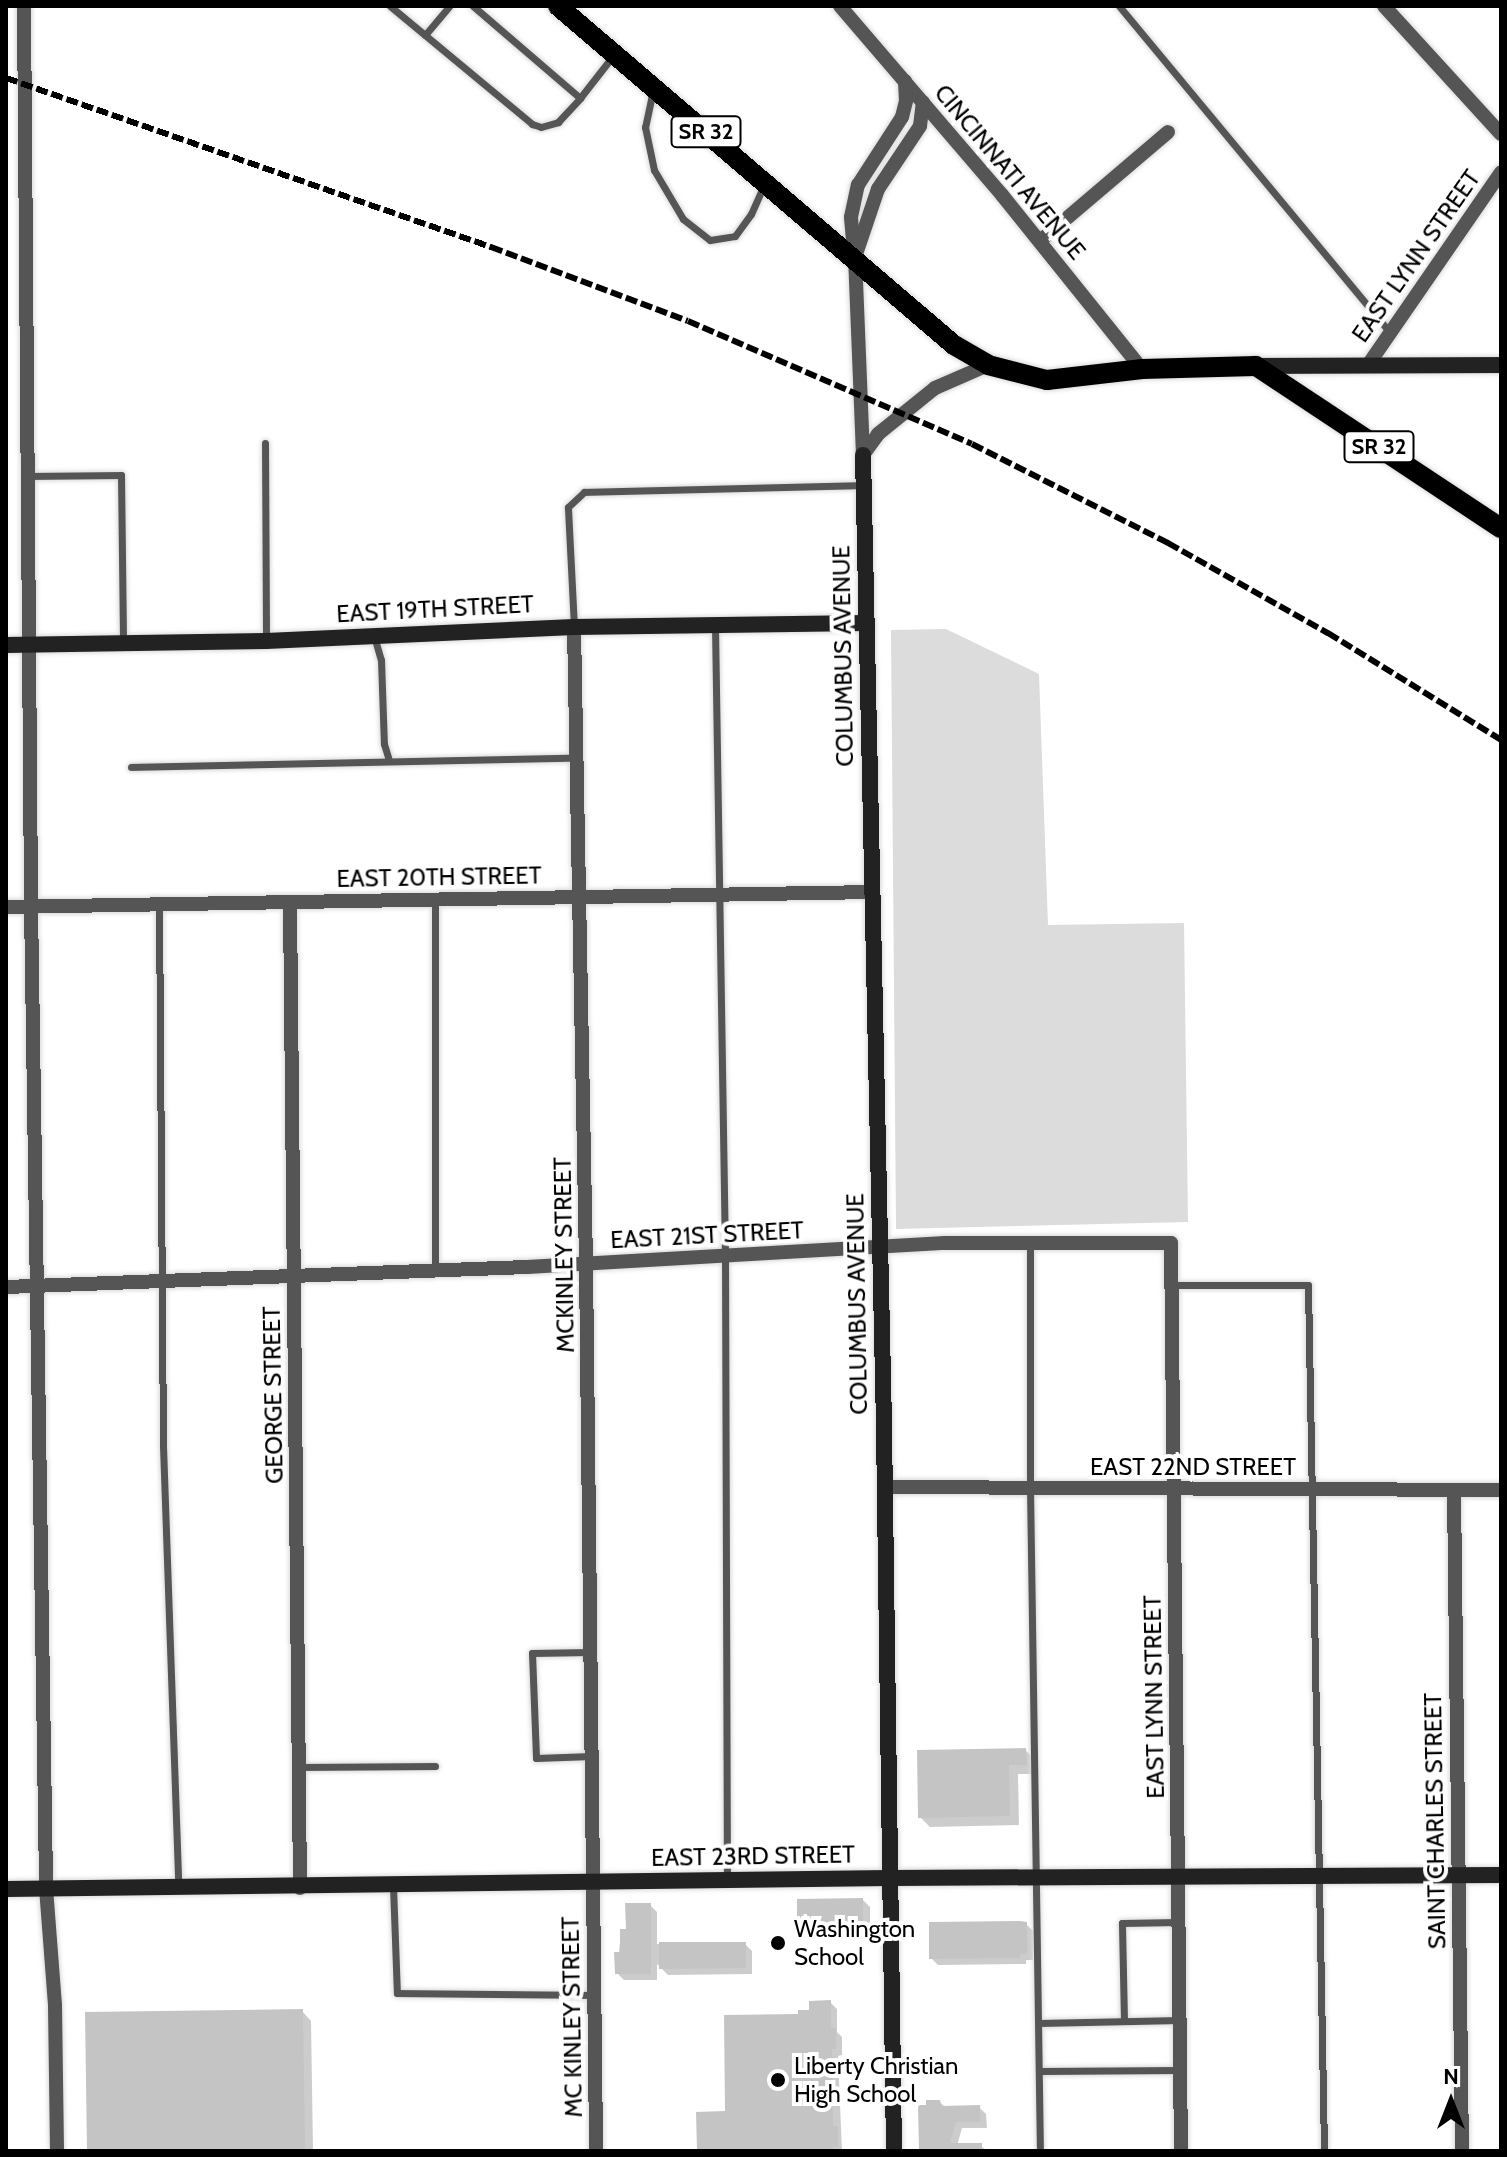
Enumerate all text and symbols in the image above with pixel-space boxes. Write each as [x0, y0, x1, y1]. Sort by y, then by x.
street label: CINCINNATI AVENUE [928, 79, 1092, 265]
road number: SR 32 [670, 114, 742, 150]
street label: EAST LYNN STREET [1346, 164, 1486, 348]
road number: SR 32 [1343, 429, 1415, 465]
street label: COLUMBUS AVENUE [827, 545, 859, 767]
street label: EAST 19TH STREET [336, 589, 534, 629]
street label: EAST 20TH STREET [336, 861, 542, 893]
street label: MCKINLEY STREET [548, 1157, 580, 1353]
street label: COLUMBUS AVENUE [841, 1193, 873, 1415]
street label: EAST 21ST STREET [610, 1216, 804, 1254]
street label: GEORGE STREET [257, 1306, 289, 1484]
street label: EAST 22ND STREET [1090, 1453, 1296, 1481]
street label: EAST LYNN STREET [1138, 1595, 1170, 1799]
street label: SAINT CHARLES STREET [1418, 1693, 1452, 1949]
street label: EAST 23RD STREET [651, 1840, 855, 1872]
place label: Washington School [794, 1915, 915, 1971]
street label: MC KINLEY STREET [556, 1916, 588, 2118]
marker: Washington School [769, 1934, 787, 1952]
place label: Liberty Christian High School [794, 2052, 958, 2108]
north arrow [1411, 2061, 1491, 2141]
text: N [1443, 2063, 1459, 2090]
marker: Liberty Christian High School [769, 2071, 787, 2089]

